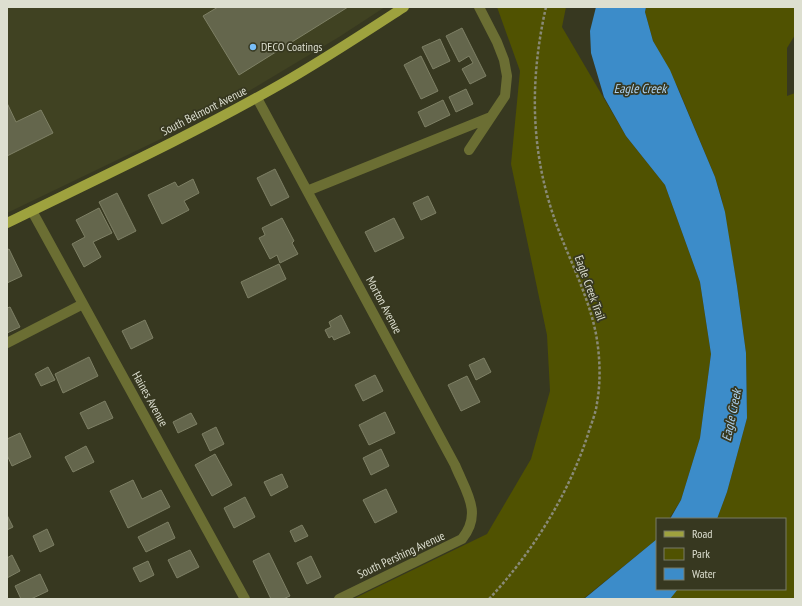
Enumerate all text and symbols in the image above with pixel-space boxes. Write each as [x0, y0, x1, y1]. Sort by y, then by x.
place label: DECO Coatings [261, 39, 322, 54]
marker: DECO Coatings [248, 42, 258, 52]
water label: Eagle Creek [614, 80, 668, 97]
street label: South Belmont Avenue [158, 82, 249, 139]
street label: Eagle Creek Trail [572, 253, 609, 323]
street label: Morton Avenue [363, 274, 406, 336]
street label: Haines Avenue [129, 369, 172, 429]
water label: Eagle Creek [718, 386, 746, 443]
legend [656, 518, 786, 590]
text: Road [692, 526, 712, 541]
street label: South Pershing Avenue [355, 528, 447, 581]
text: Park [692, 546, 710, 561]
text: Water [692, 566, 717, 581]

